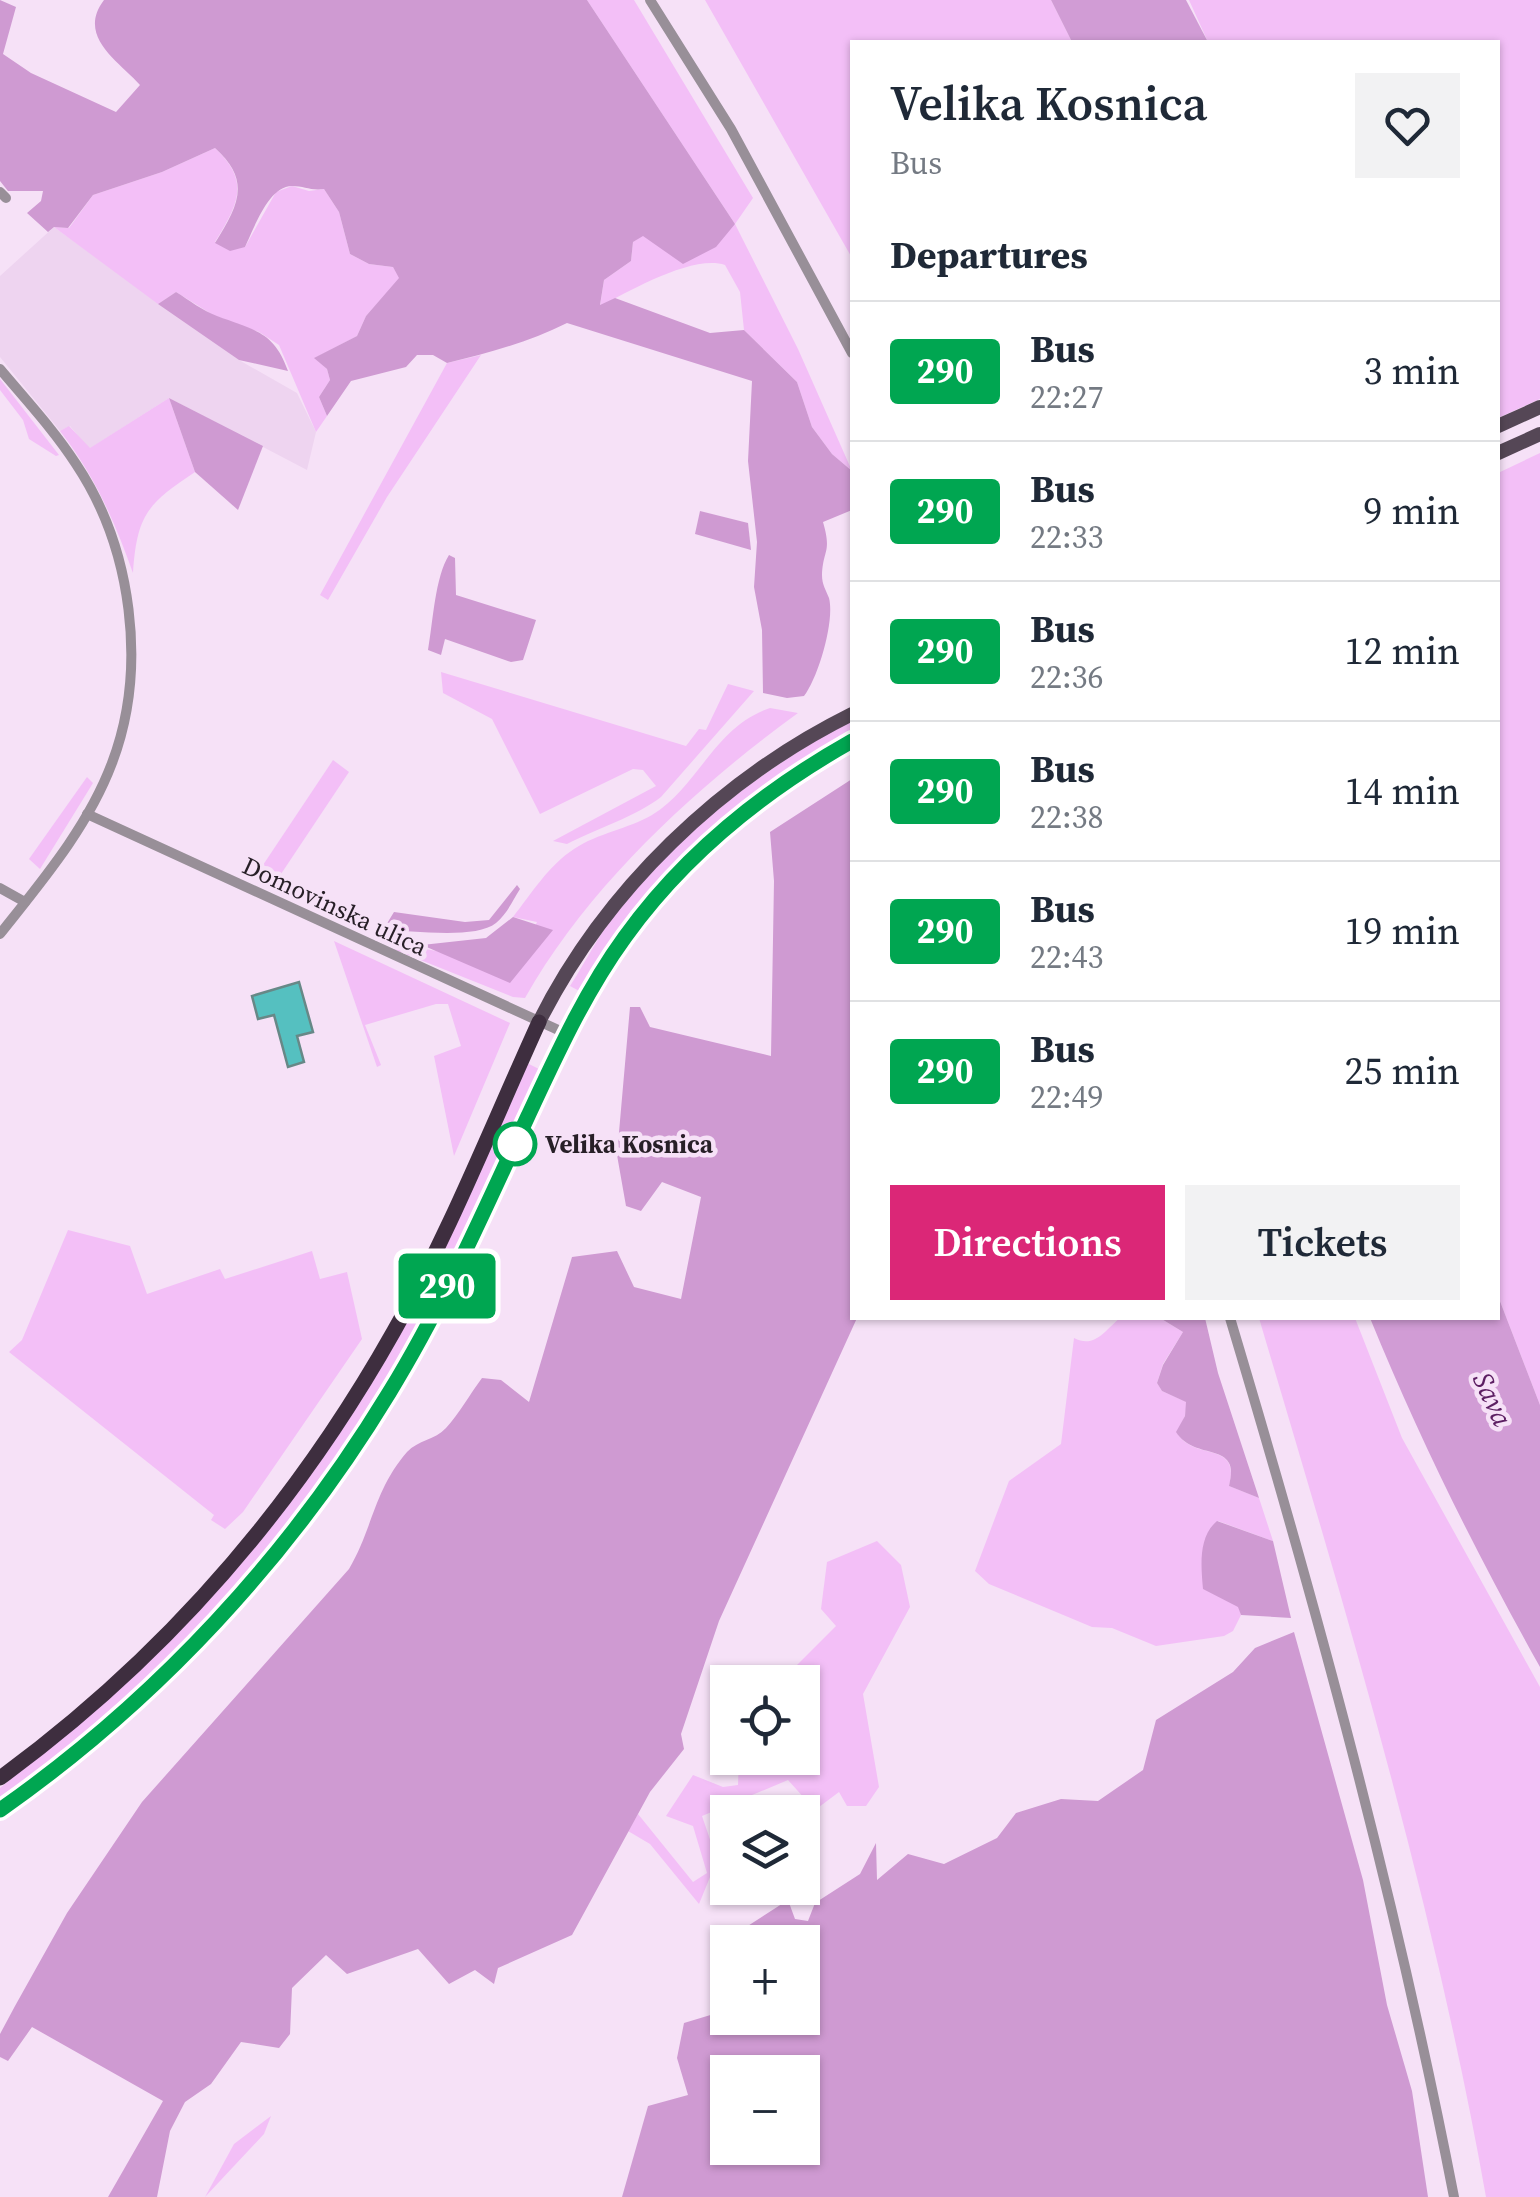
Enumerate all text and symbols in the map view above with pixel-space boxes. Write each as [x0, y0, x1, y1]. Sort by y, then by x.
text: Velika Kosnica [890, 70, 1207, 136]
button: heart [1355, 73, 1460, 178]
text: Bus [890, 141, 942, 185]
text: Departures [890, 229, 1088, 281]
text: Bus [1030, 323, 1095, 375]
text: 3 min [1364, 345, 1460, 397]
text: 290 [917, 347, 973, 395]
text: 22:27 [1030, 375, 1104, 419]
text: Bus [1030, 463, 1095, 515]
text: 9 min [1364, 485, 1460, 537]
text: 290 [917, 487, 973, 535]
text: 22:33 [1030, 515, 1104, 559]
text: Bus [1030, 603, 1095, 655]
text: 12 min [1345, 625, 1460, 677]
text: 290 [917, 627, 973, 675]
text: 22:36 [1030, 655, 1104, 699]
text: Bus [1030, 743, 1095, 795]
text: 14 min [1345, 765, 1460, 817]
text: 290 [917, 767, 973, 815]
text: 22:38 [1030, 795, 1104, 839]
street label: Domovinska ulica [237, 848, 433, 964]
text: Bus [1030, 883, 1095, 935]
text: 19 min [1345, 905, 1460, 957]
text: 290 [917, 907, 973, 955]
text: 22:43 [1030, 935, 1104, 979]
text: Bus [1030, 1023, 1095, 1075]
text: 25 min [1345, 1045, 1460, 1097]
text: 290 [917, 1047, 973, 1095]
text: 22:49 [1030, 1075, 1104, 1119]
marker: Velika Kosnica [494, 1123, 536, 1165]
place label: Velika Kosnica [545, 1127, 714, 1161]
button: Directions [890, 1185, 1165, 1300]
button: Tickets [1185, 1185, 1460, 1300]
line badge: 290 [390, 1254, 504, 1318]
text: 290 [419, 1262, 475, 1310]
water label: Sava [1464, 1366, 1522, 1433]
map controls [710, 1665, 820, 2165]
button: locate [710, 1665, 820, 1775]
button: layers [710, 1795, 820, 1905]
button: + [710, 1925, 820, 2035]
button: − [710, 2055, 820, 2165]

